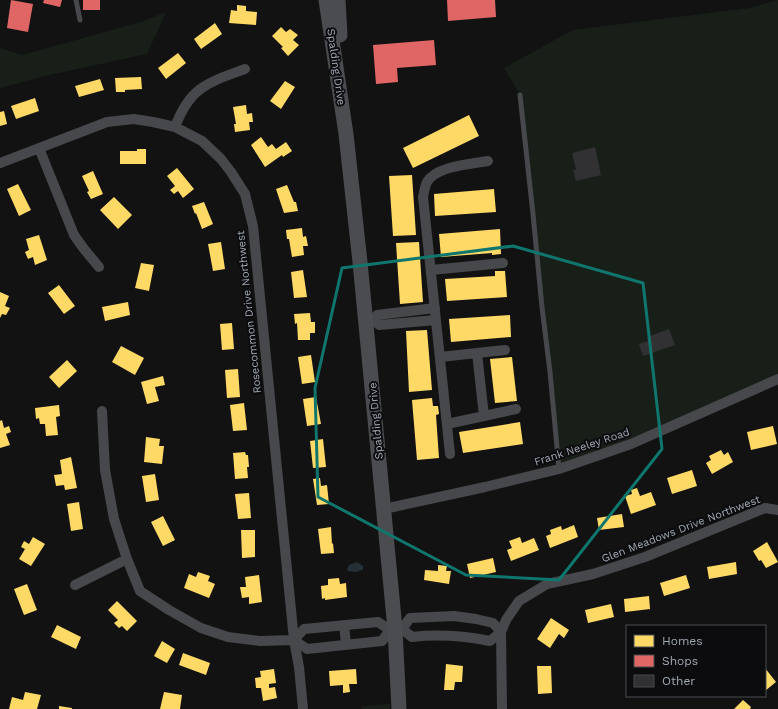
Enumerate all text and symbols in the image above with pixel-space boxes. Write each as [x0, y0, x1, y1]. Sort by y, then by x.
street label: Spalding Drive [324, 28, 348, 106]
street label: Rosecommon Drive Northwest [234, 230, 264, 394]
street label: Spalding Drive [366, 382, 386, 460]
street label: Frank Neeley Road [533, 425, 631, 469]
street label: Glen Meadows Drive Northwest [600, 493, 763, 565]
legend [626, 625, 766, 697]
text: Homes [662, 634, 703, 648]
text: Shops [662, 654, 698, 668]
text: Other [662, 674, 695, 688]

